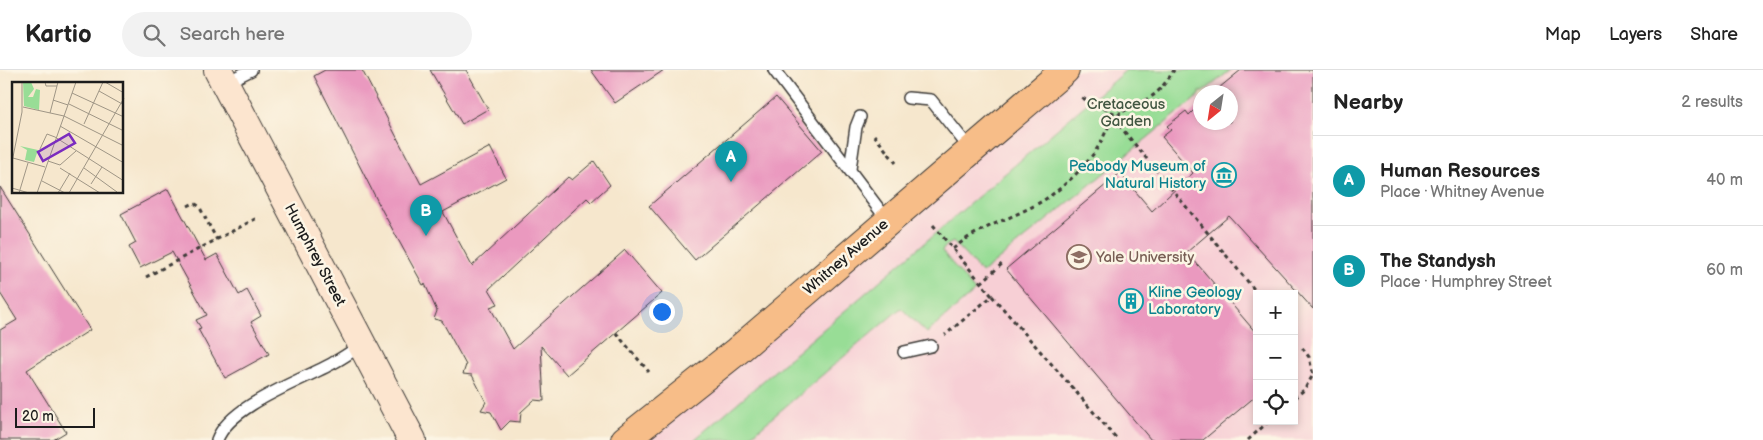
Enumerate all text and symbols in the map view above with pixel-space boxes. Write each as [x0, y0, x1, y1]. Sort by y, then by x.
search box [122, 12, 472, 57]
text: Kartio [25, 20, 92, 49]
icon: search [140, 21, 168, 49]
text: Search here [180, 23, 285, 46]
text: Map [1545, 24, 1581, 45]
text: Layers [1609, 24, 1662, 45]
text: Share [1690, 24, 1738, 45]
inset map [12, 82, 124, 194]
north arrow [1193, 85, 1238, 130]
text: Nearby [1333, 90, 1403, 115]
text: 2 results [1681, 93, 1743, 112]
park label: Cretaceous Garden [1087, 95, 1166, 131]
pin: A [715, 141, 747, 182]
place label: Peabody Museum of Natural History [1069, 157, 1206, 193]
text: Human Resources [1380, 160, 1540, 183]
museum icon: Peabody Museum of Natural History [1211, 162, 1237, 188]
text: A [1344, 171, 1354, 190]
text: 40 m [1706, 171, 1743, 190]
text: Place · Whitney Avenue [1380, 183, 1544, 202]
pin: B [410, 195, 442, 236]
street label: Humphrey Street [280, 201, 350, 310]
street label: Whitney Avenue [799, 215, 893, 299]
school or university icon: Yale University [1066, 244, 1092, 270]
place label: Yale University [1095, 248, 1194, 267]
text: The Standysh [1380, 250, 1496, 273]
text: B [1343, 261, 1355, 280]
text: 60 m [1706, 261, 1743, 280]
text: Place · Humphrey Street [1380, 273, 1552, 292]
place label: Kline Geology Laboratory [1148, 283, 1242, 319]
building icon: Kline Geology Laboratory [1118, 288, 1144, 314]
map controls [1253, 290, 1298, 425]
button: + [1253, 290, 1298, 335]
your location [649, 299, 675, 325]
button: − [1253, 335, 1298, 380]
button: locate [1253, 380, 1298, 425]
scale bar [15, 405, 95, 428]
text: 20 m [22, 408, 54, 425]

